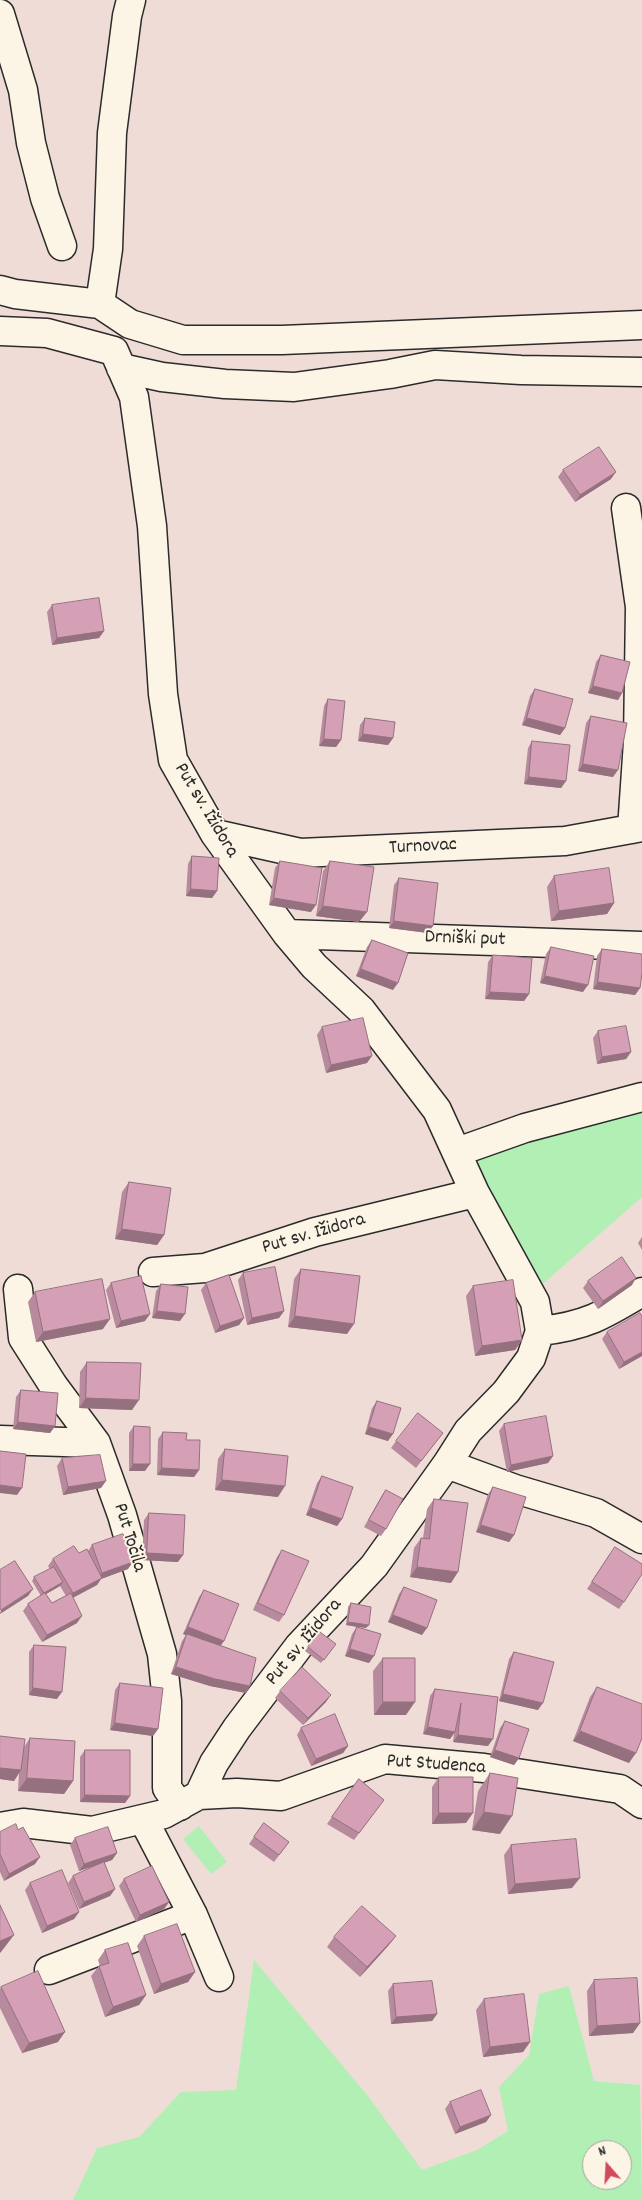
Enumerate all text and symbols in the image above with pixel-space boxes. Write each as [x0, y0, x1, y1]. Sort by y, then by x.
street label: Put sv. Ižidora [167, 759, 243, 863]
street label: Turnovac [388, 834, 458, 862]
street label: Drniški put [424, 927, 506, 953]
street label: Put sv. Ižidora [260, 1209, 368, 1261]
street label: Put Točila [106, 1501, 150, 1575]
street label: Put sv. Ižidora [262, 1595, 348, 1691]
street label: Put Studenca [386, 1751, 486, 1781]
north arrow [582, 2140, 632, 2190]
text: N [596, 2141, 609, 2162]

